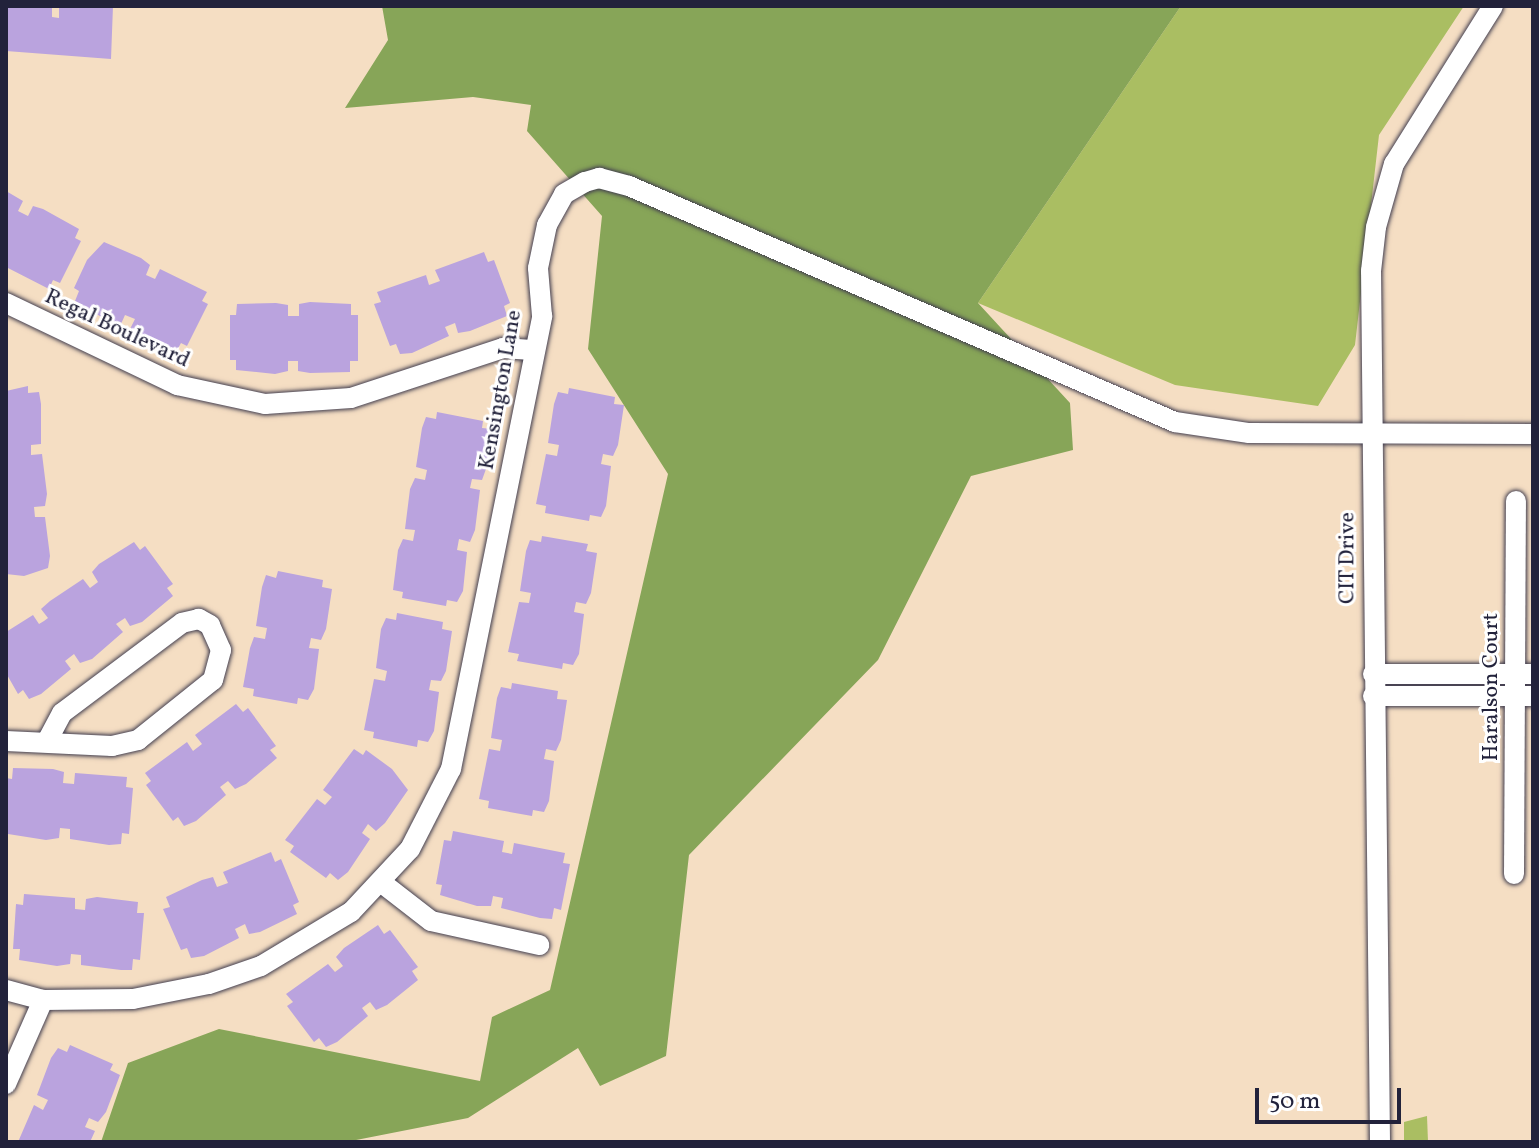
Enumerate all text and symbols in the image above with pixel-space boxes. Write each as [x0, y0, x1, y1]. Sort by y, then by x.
street label: Regal Boulevard [40, 284, 194, 374]
street label: Kensington Lane [474, 308, 528, 472]
street label: CIT Drive [1335, 512, 1361, 604]
street label: Haralson Court [1479, 613, 1505, 761]
scale bar [1259, 1072, 1405, 1122]
text: 50 m [1269, 1085, 1321, 1119]

